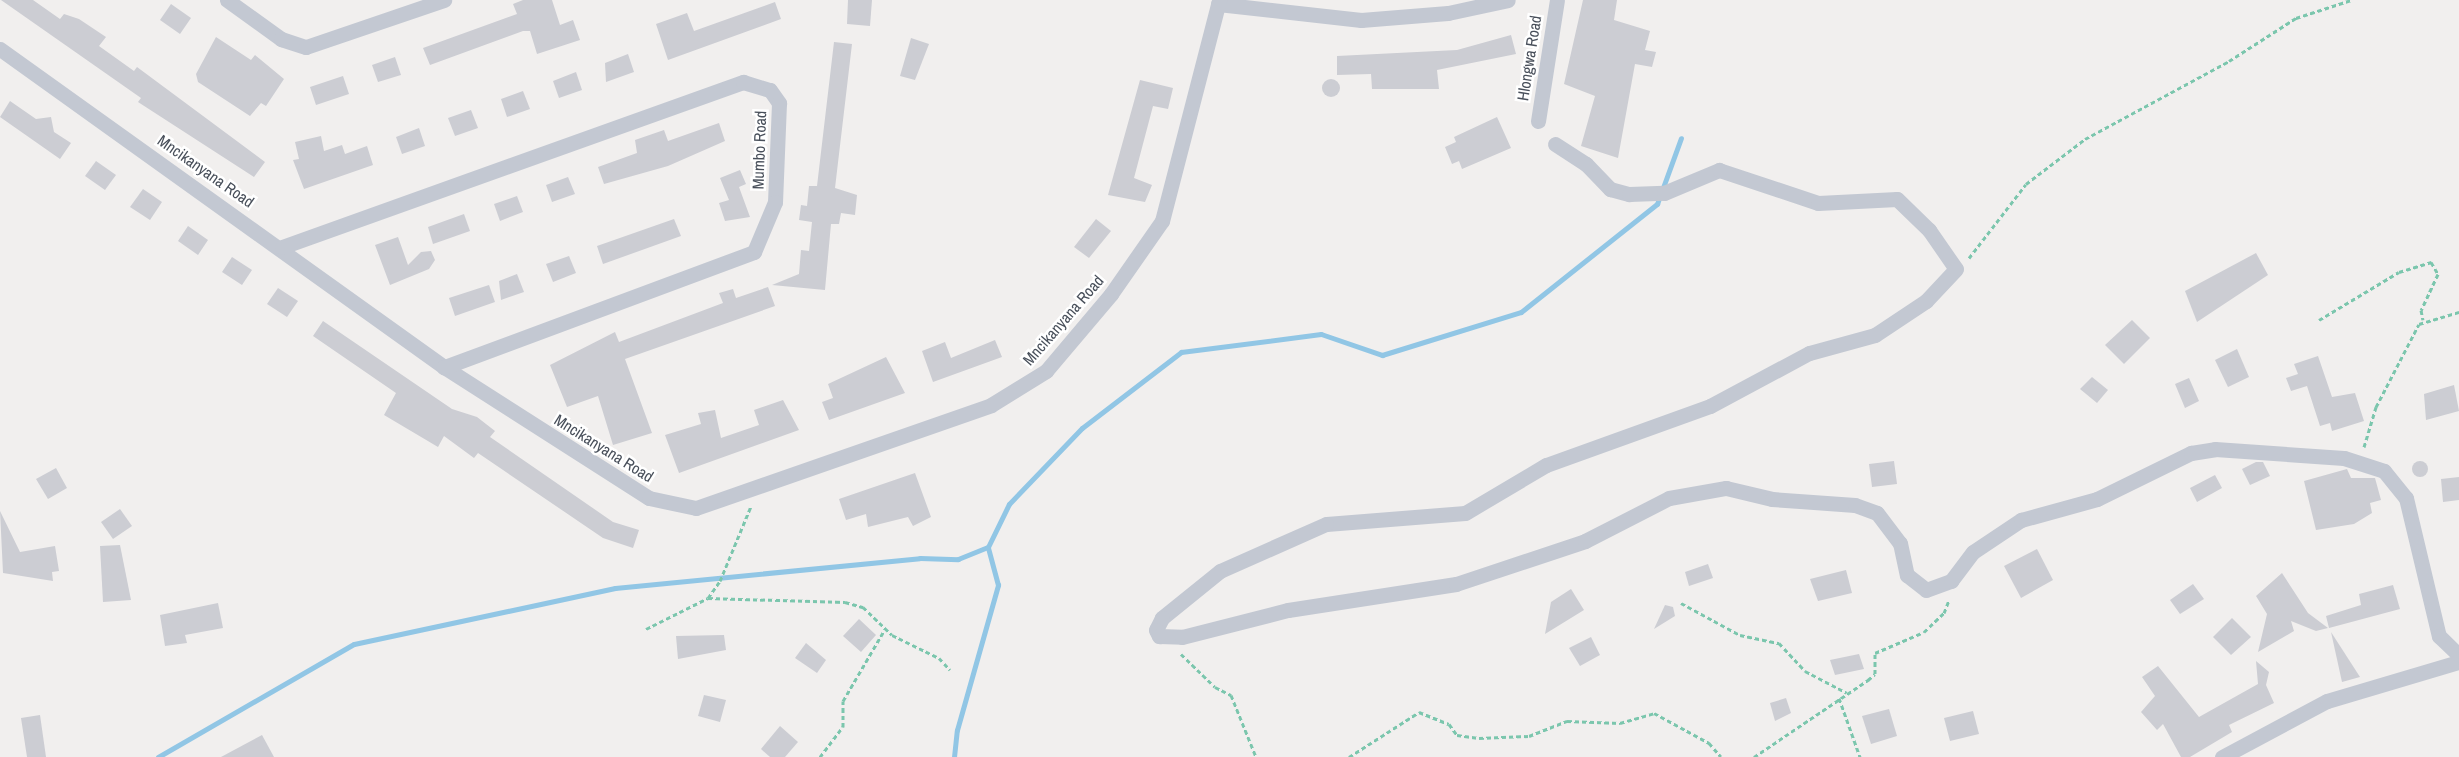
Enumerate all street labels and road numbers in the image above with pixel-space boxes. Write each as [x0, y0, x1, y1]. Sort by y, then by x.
street label: Hlongwa Road [1513, 14, 1545, 102]
street label: Mumbo Road [748, 110, 770, 190]
street label: Mncikanyana Road [154, 131, 258, 211]
street label: Mncikanyana Road [1019, 271, 1107, 369]
street label: Mncikanyana Road [551, 410, 657, 486]

